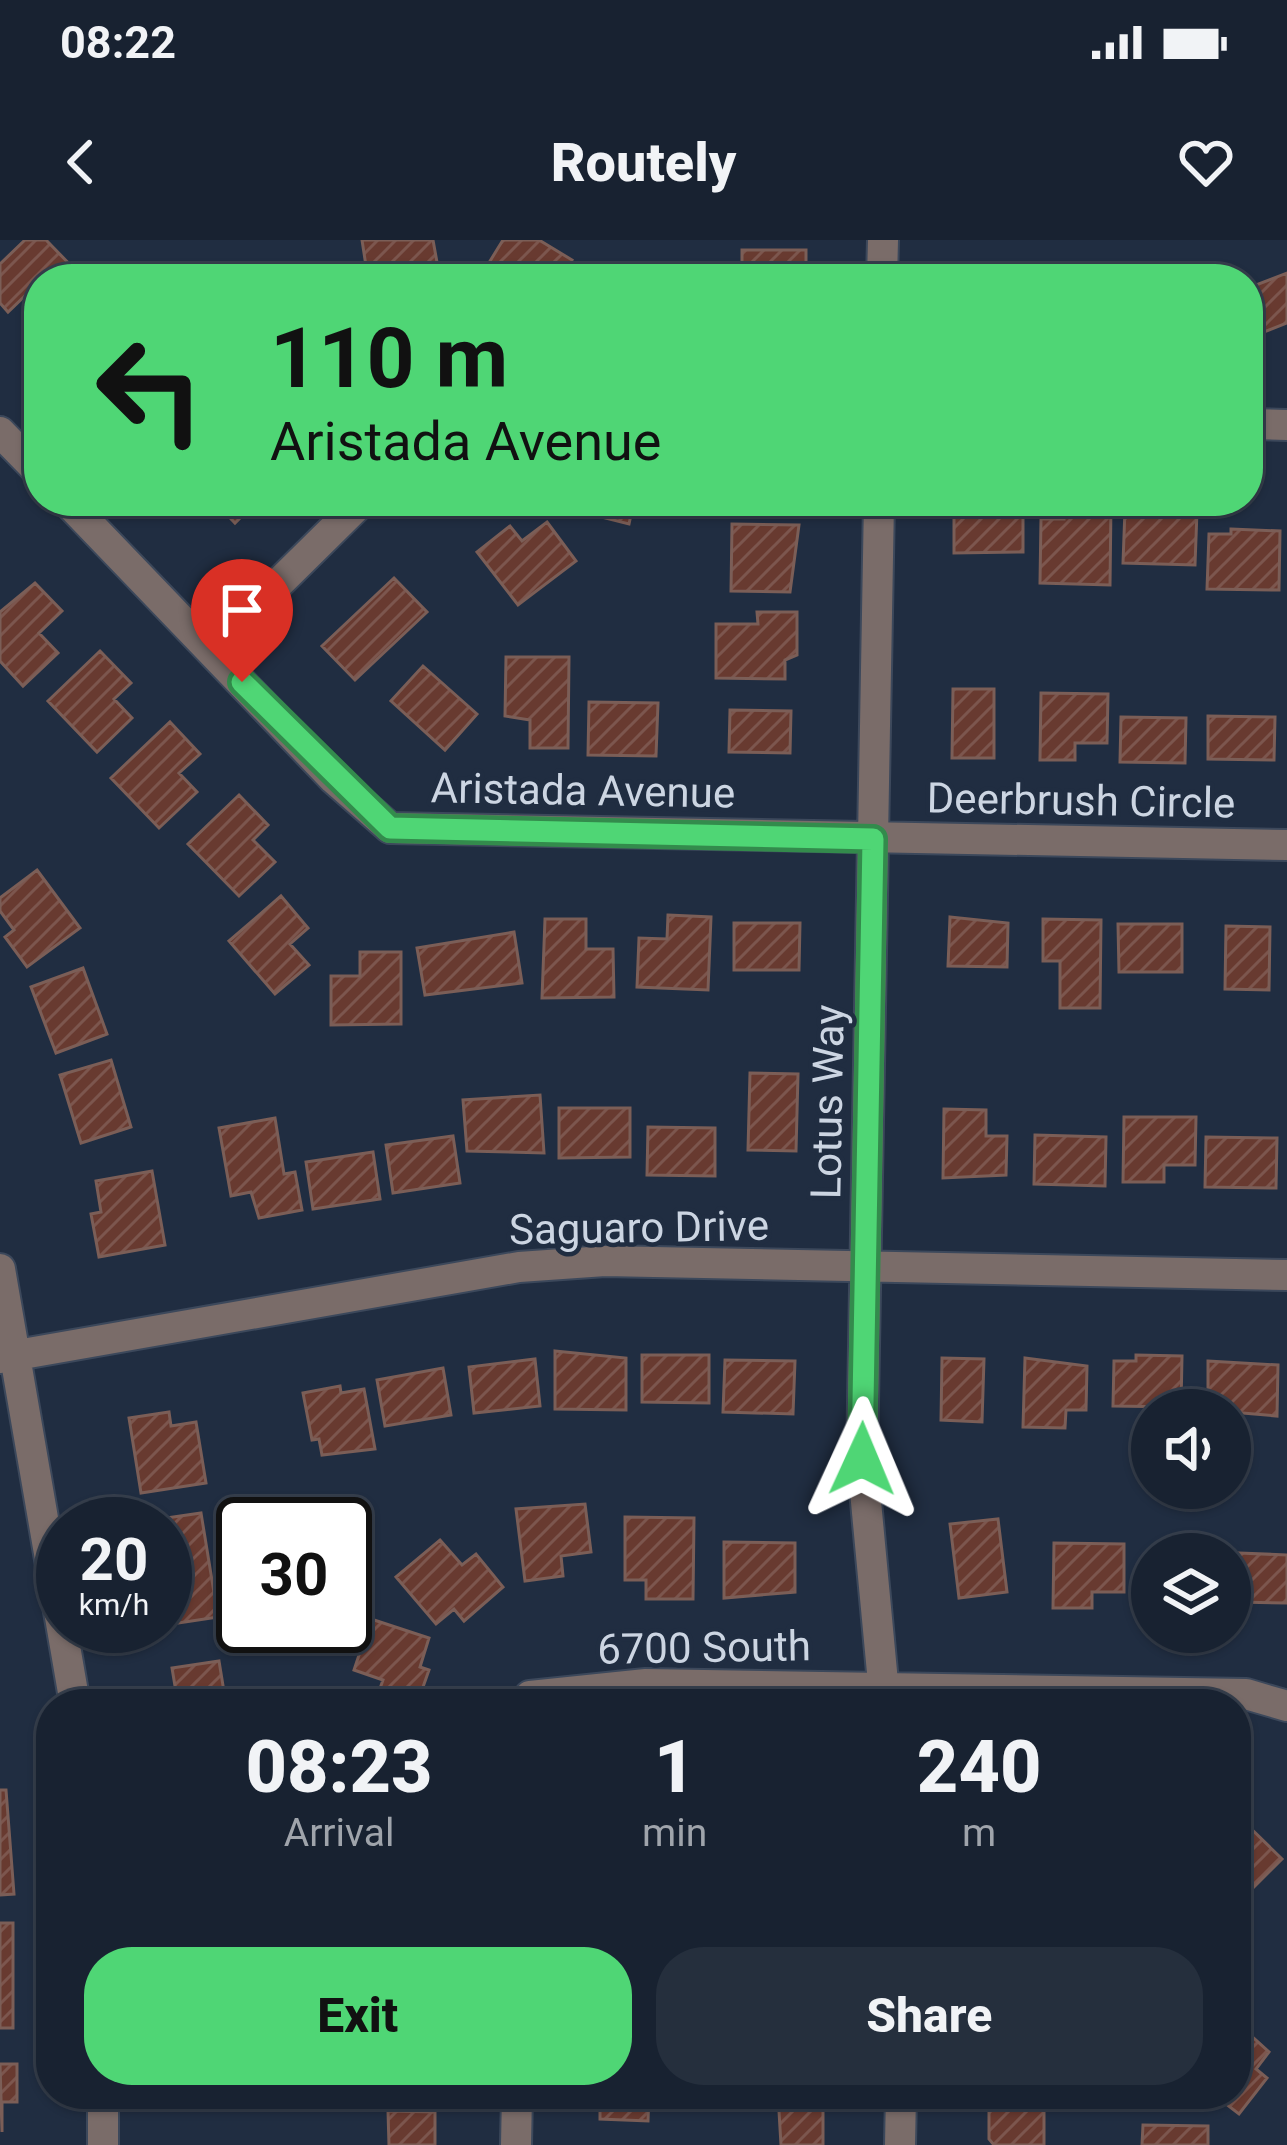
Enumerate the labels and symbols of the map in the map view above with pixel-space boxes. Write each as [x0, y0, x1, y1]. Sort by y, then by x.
pin [191, 559, 293, 682]
street label: Aristada Avenue [430, 763, 736, 818]
street label: Deerbrush Circle [926, 773, 1236, 828]
street label: Lotus Way [801, 1004, 854, 1200]
street label: Saguaro Drive [509, 1201, 769, 1254]
position arrow [799, 1396, 925, 1522]
speed limit sign: 30 [216, 1497, 372, 1653]
street label: 6700 South [597, 1621, 811, 1674]

